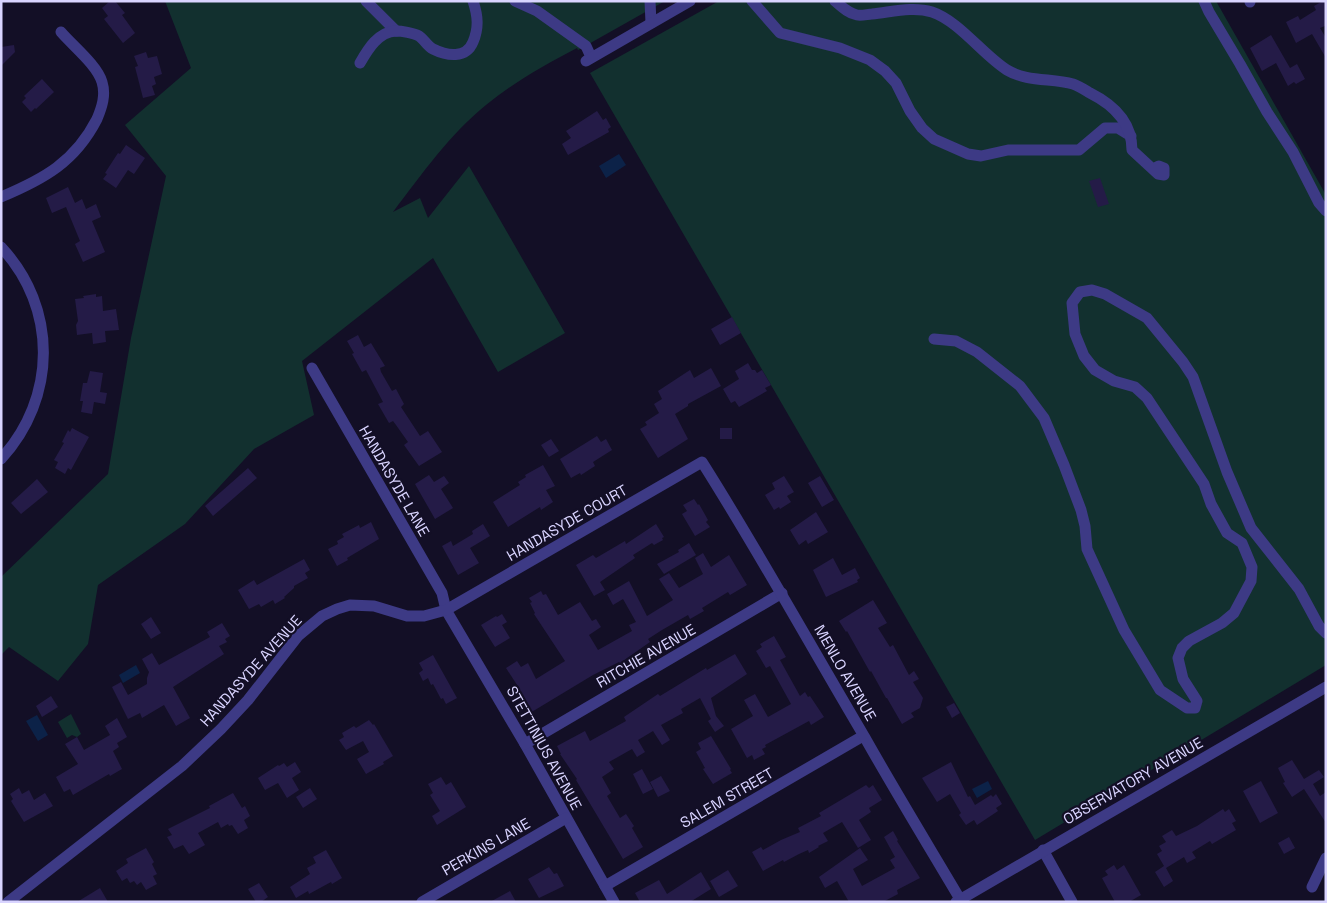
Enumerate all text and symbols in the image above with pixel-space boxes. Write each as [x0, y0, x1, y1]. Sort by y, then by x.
street label: HANDASYDE LANE [355, 422, 434, 540]
street label: HANDASYDE COURT [503, 480, 631, 565]
street label: HANDASYDE AVENUE [196, 611, 306, 730]
street label: RITCHIE AVENUE [593, 619, 699, 692]
street label: MENLO AVENUE [810, 621, 881, 724]
street label: STETTINIUS AVENUE [503, 683, 586, 813]
street label: OBSERVATORY AVENUE [1059, 733, 1206, 828]
street label: SALEM STREET [677, 763, 777, 832]
street label: PERKINS LANE [438, 814, 533, 879]

